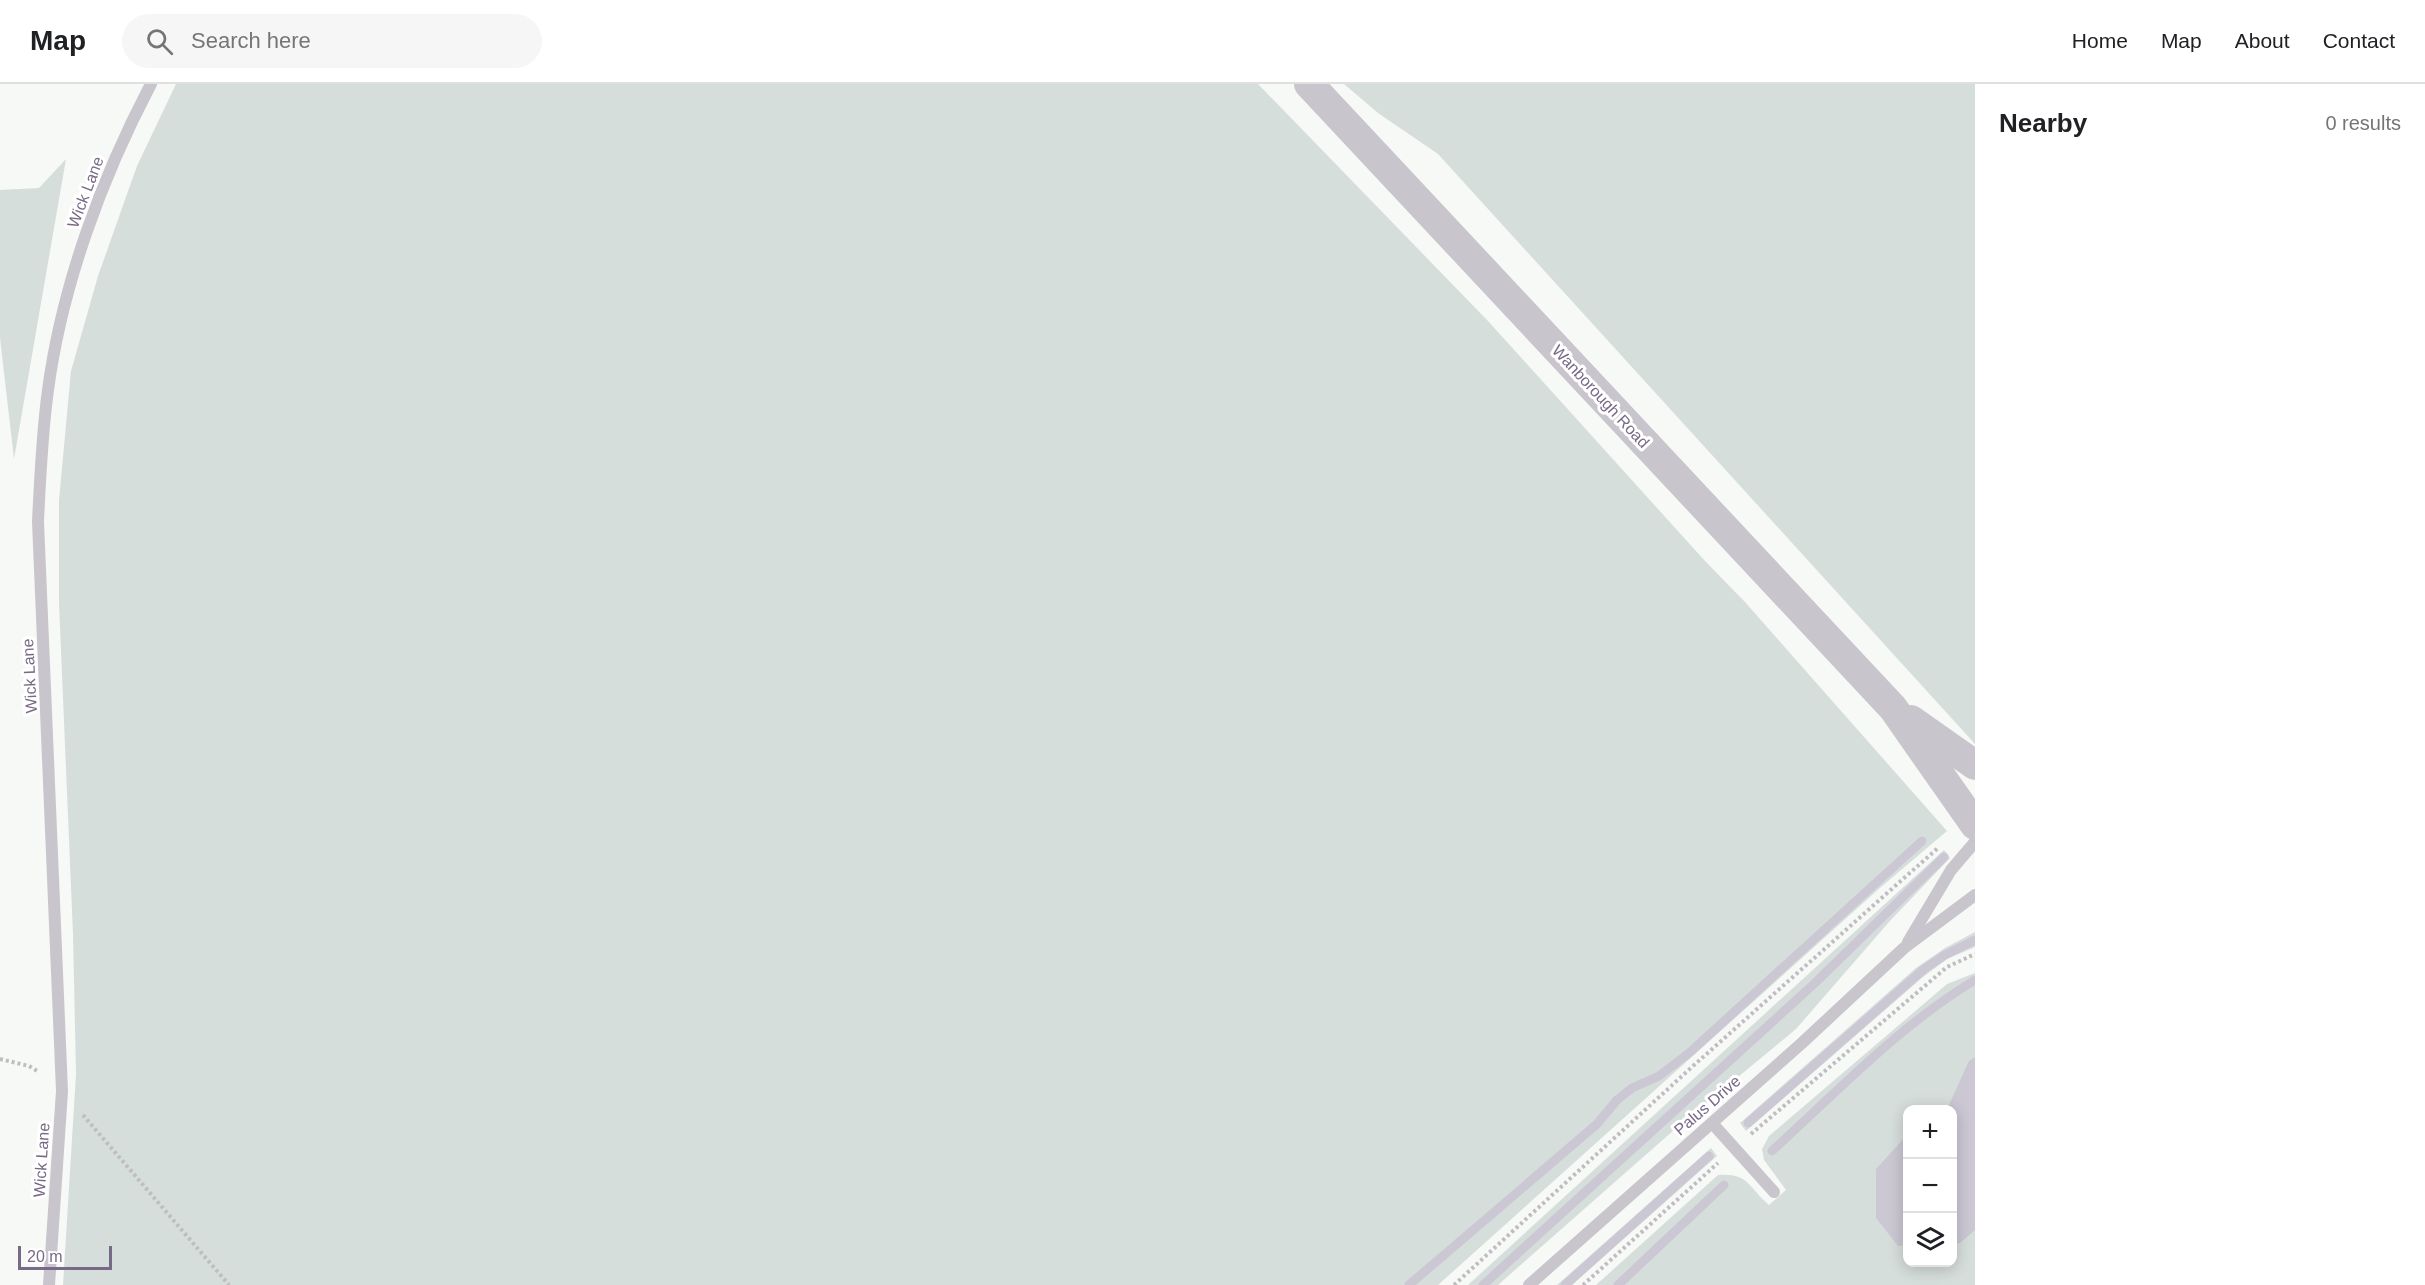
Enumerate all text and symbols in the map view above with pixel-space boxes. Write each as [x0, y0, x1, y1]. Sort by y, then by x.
search box [122, 14, 542, 68]
text: Map [30, 25, 86, 56]
icon: search [143, 25, 176, 58]
text: Search here [191, 28, 311, 53]
text: Home [2072, 29, 2128, 52]
text: Map [2161, 29, 2202, 52]
text: About [2235, 29, 2290, 52]
text: Contact [2323, 29, 2395, 52]
text: Nearby [1999, 108, 2087, 138]
text: 0 results [2325, 112, 2401, 134]
street label: Wick Lane [64, 154, 107, 230]
street label: Wanborough Road [1549, 342, 1652, 451]
street label: Wick Lane [19, 638, 40, 714]
street label: Palus Drive [1671, 1072, 1744, 1139]
map controls [1903, 1105, 1957, 1267]
button: + [1903, 1105, 1957, 1159]
street label: Wick Lane [30, 1122, 53, 1198]
button: − [1903, 1159, 1957, 1213]
button: layers [1903, 1213, 1957, 1267]
scale bar [18, 1243, 112, 1270]
text: 20 m [27, 1248, 63, 1265]

